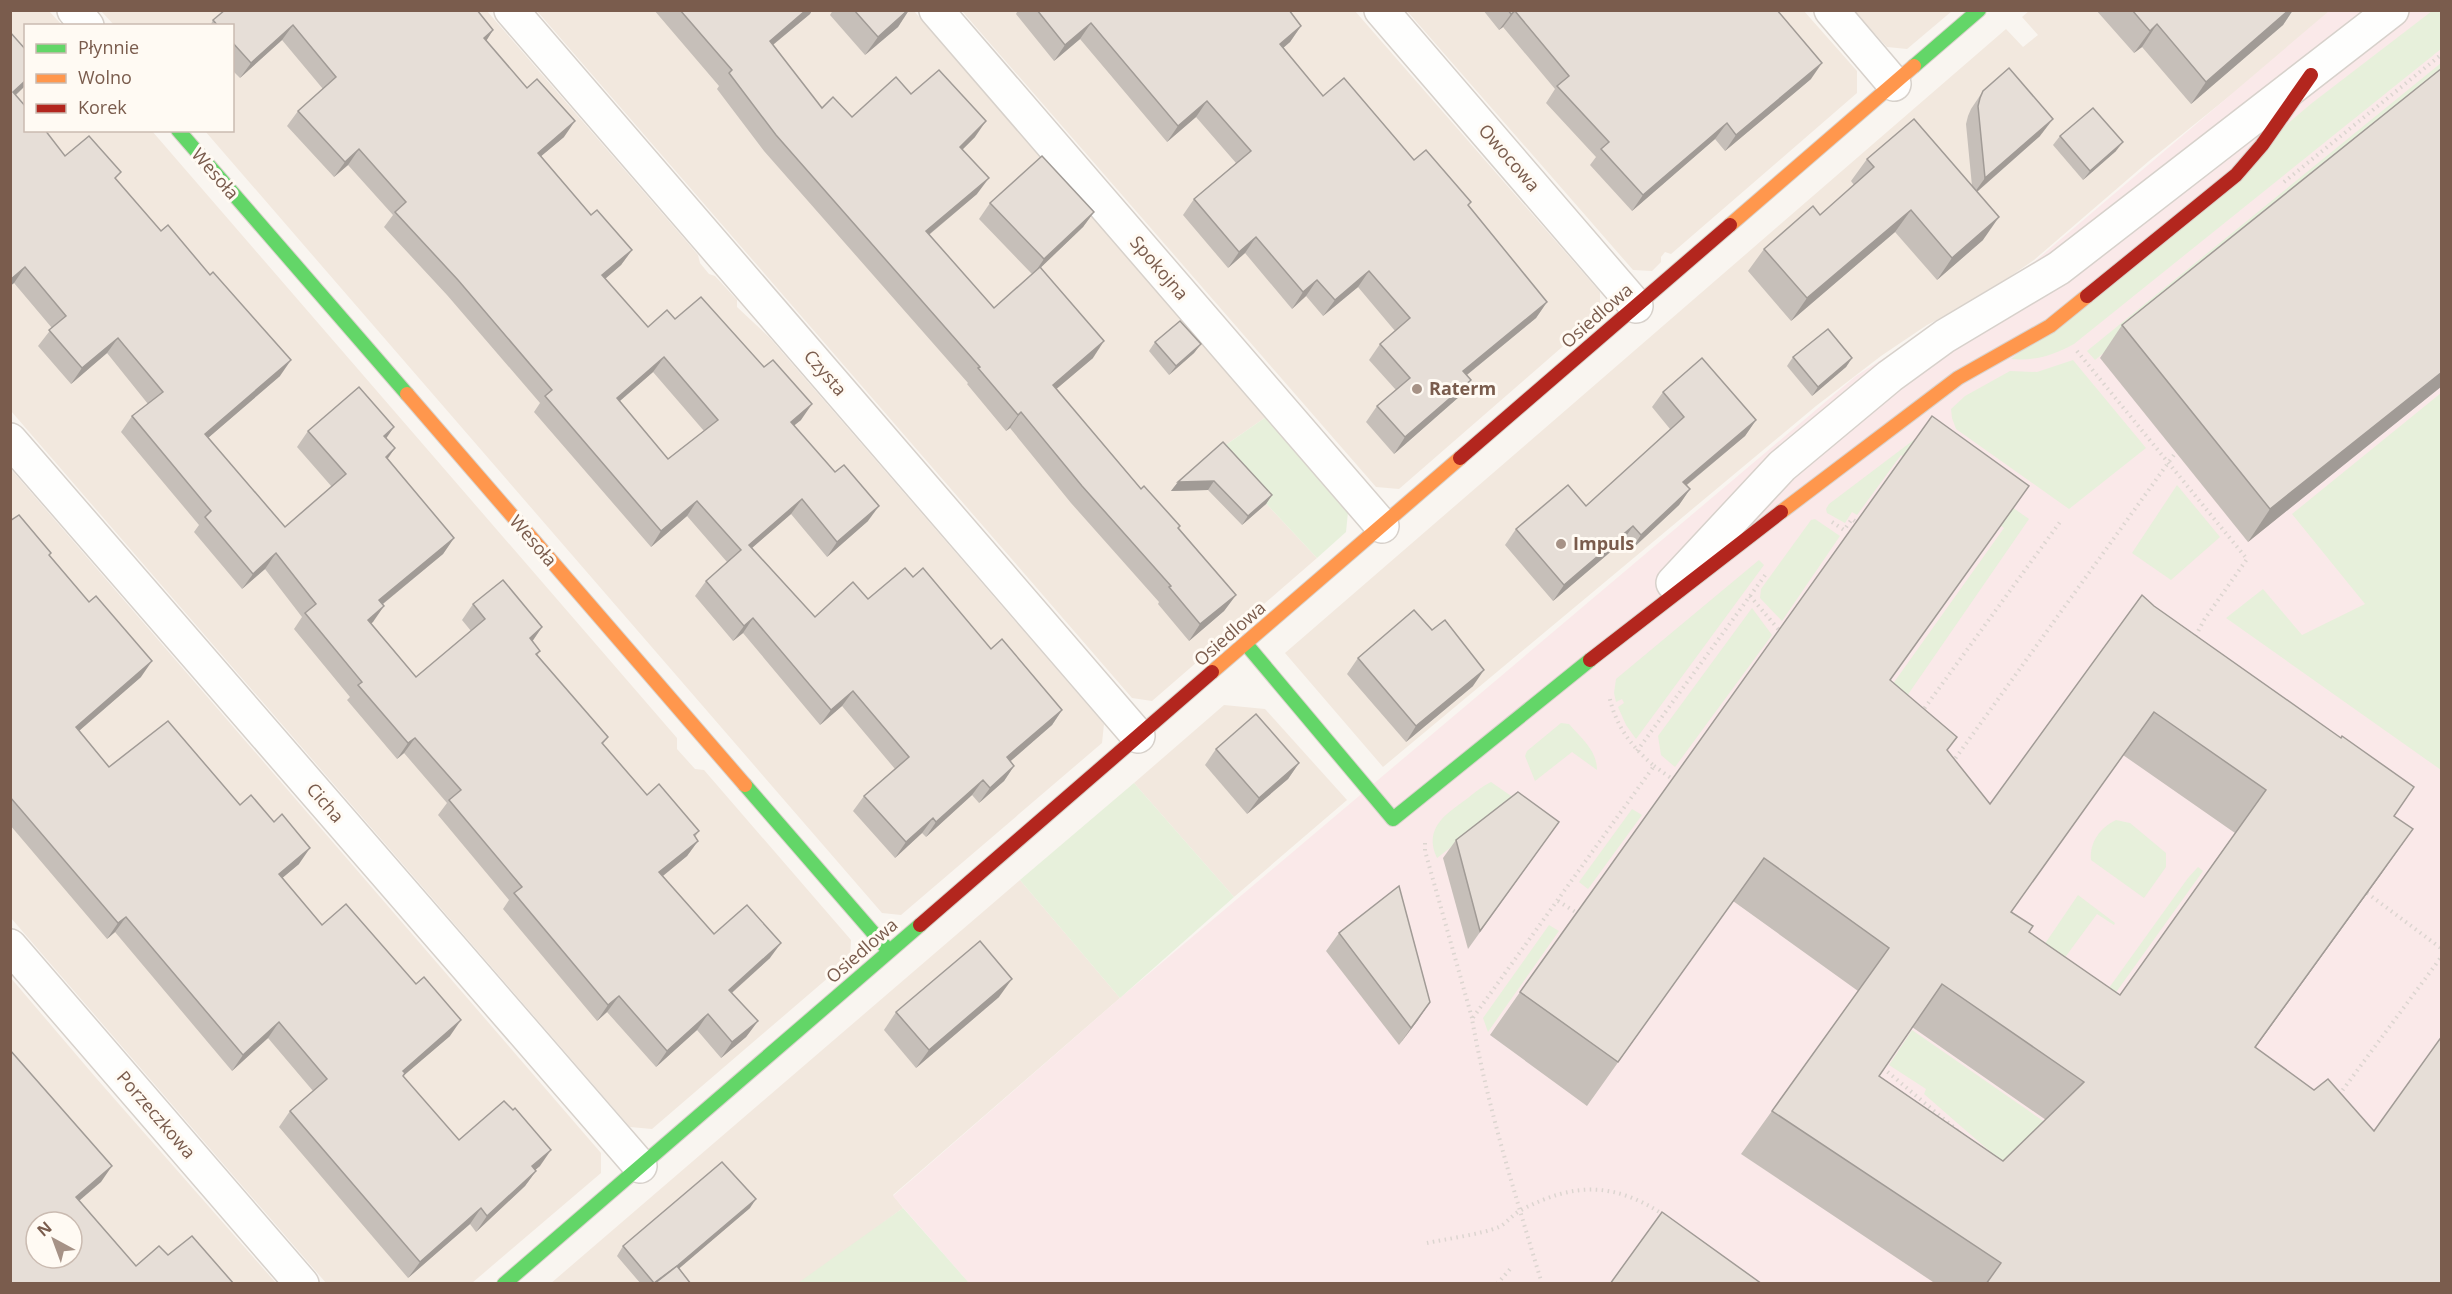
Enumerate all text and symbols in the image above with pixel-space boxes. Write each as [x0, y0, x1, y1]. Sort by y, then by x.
legend [24, 24, 234, 132]
text: Płynnie [78, 35, 139, 59]
text: Wolno [78, 65, 132, 89]
text: Korek [78, 95, 127, 119]
street label: Owocowa [1474, 118, 1546, 196]
street label: Wesoła [187, 143, 245, 204]
street label: Spokojna [1125, 230, 1194, 304]
street label: Osiedlowa [1555, 277, 1637, 353]
street label: Czysta [799, 344, 852, 401]
place label: Raterm [1429, 376, 1496, 400]
marker: Raterm [1410, 382, 1424, 396]
street label: Wesoła [505, 510, 563, 571]
place label: Impuls [1573, 531, 1634, 555]
marker: Impuls [1554, 537, 1568, 551]
street label: Osiedlowa [1188, 595, 1270, 671]
street label: Cicha [302, 777, 350, 827]
street label: Osiedlowa [820, 912, 902, 988]
street label: Porzeczkowa [112, 1065, 202, 1163]
north arrow [24, 1210, 84, 1270]
text: N [32, 1216, 56, 1241]

